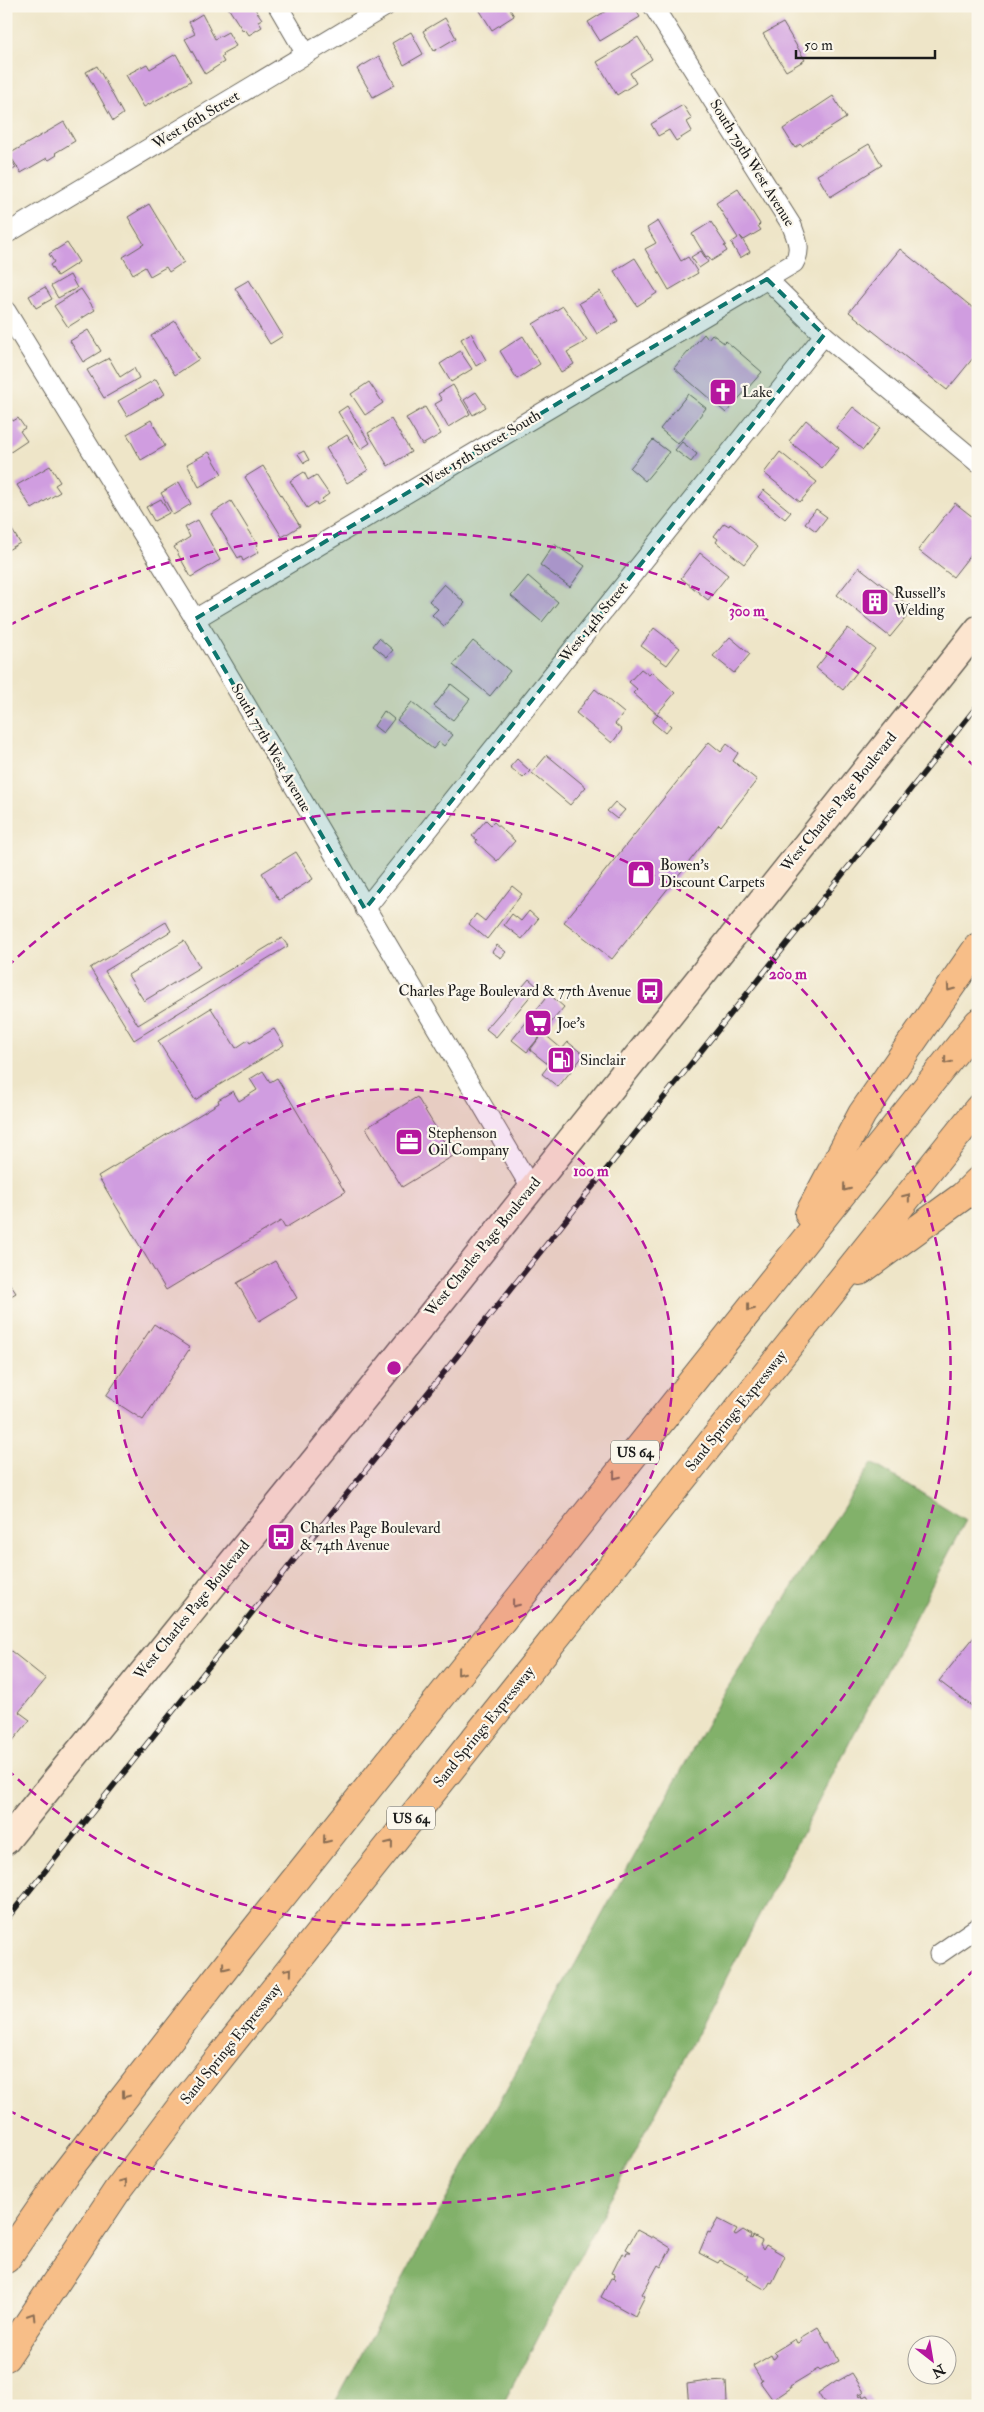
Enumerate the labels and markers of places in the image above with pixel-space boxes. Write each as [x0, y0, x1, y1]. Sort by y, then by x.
church icon: Lake [708, 377, 738, 407]
place label: Lake [742, 383, 772, 402]
place label: Russell's Welding [893, 584, 945, 620]
building icon: Russell's Welding [860, 587, 890, 617]
place label: Bowen's Discount Carpets [660, 856, 765, 893]
shop icon: Bowen's Discount Carpets [626, 859, 656, 889]
bus stop icon: Charles Page Boulevard & 77th Avenue [635, 976, 665, 1006]
place label: Charles Page Boulevard & 77th Avenue [398, 982, 631, 1001]
supermarket icon: Joe's [523, 1008, 553, 1038]
place label: Joe's [556, 1014, 585, 1034]
fuel station icon: Sinclair [546, 1045, 576, 1075]
place label: Sinclair [580, 1051, 626, 1070]
place label: Stephenson Oil Company [428, 1124, 509, 1161]
office icon: Stephenson Oil Company [394, 1127, 424, 1157]
centre of rings [385, 1359, 403, 1377]
place label: Charles Page Boulevard & 74th Avenue [300, 1519, 441, 1555]
bus stop icon: Charles Page Boulevard & 74th Avenue [266, 1522, 296, 1552]

